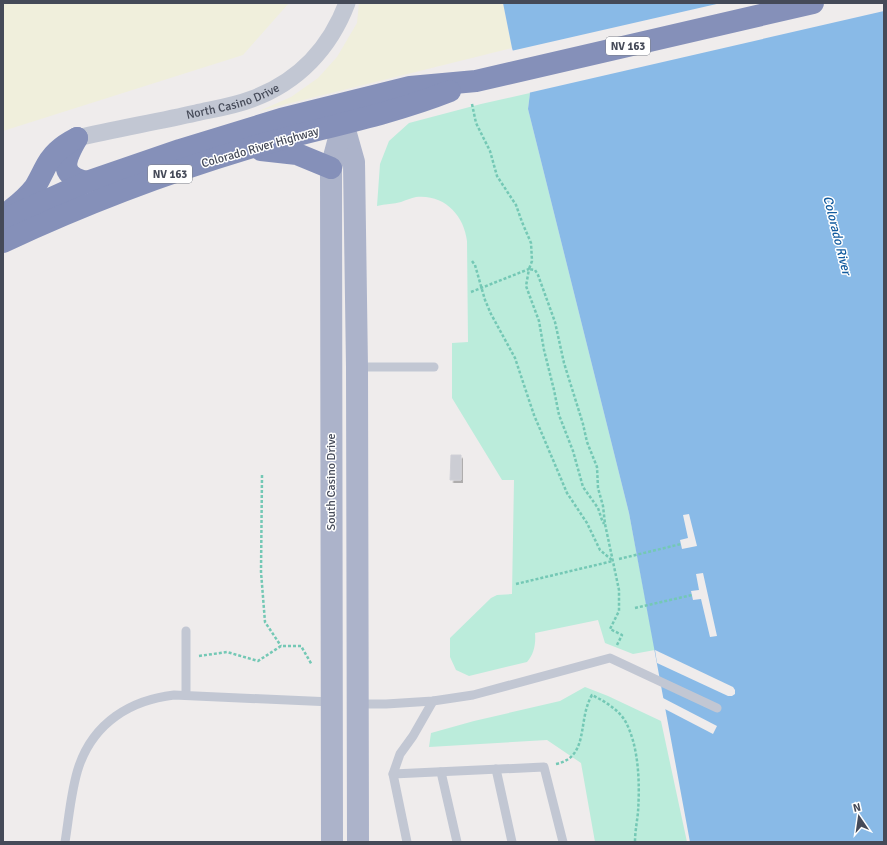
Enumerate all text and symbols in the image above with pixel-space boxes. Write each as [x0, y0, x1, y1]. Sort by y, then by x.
road number: NV 163 [606, 37, 650, 55]
street label: North Casino Drive [185, 81, 282, 123]
street label: Colorado River Highway [200, 123, 321, 171]
road number: NV 163 [148, 165, 192, 183]
water label: Colorado River [819, 194, 855, 279]
street label: South Casino Drive [324, 434, 339, 530]
north arrow [839, 797, 879, 837]
text: N [852, 801, 862, 815]

